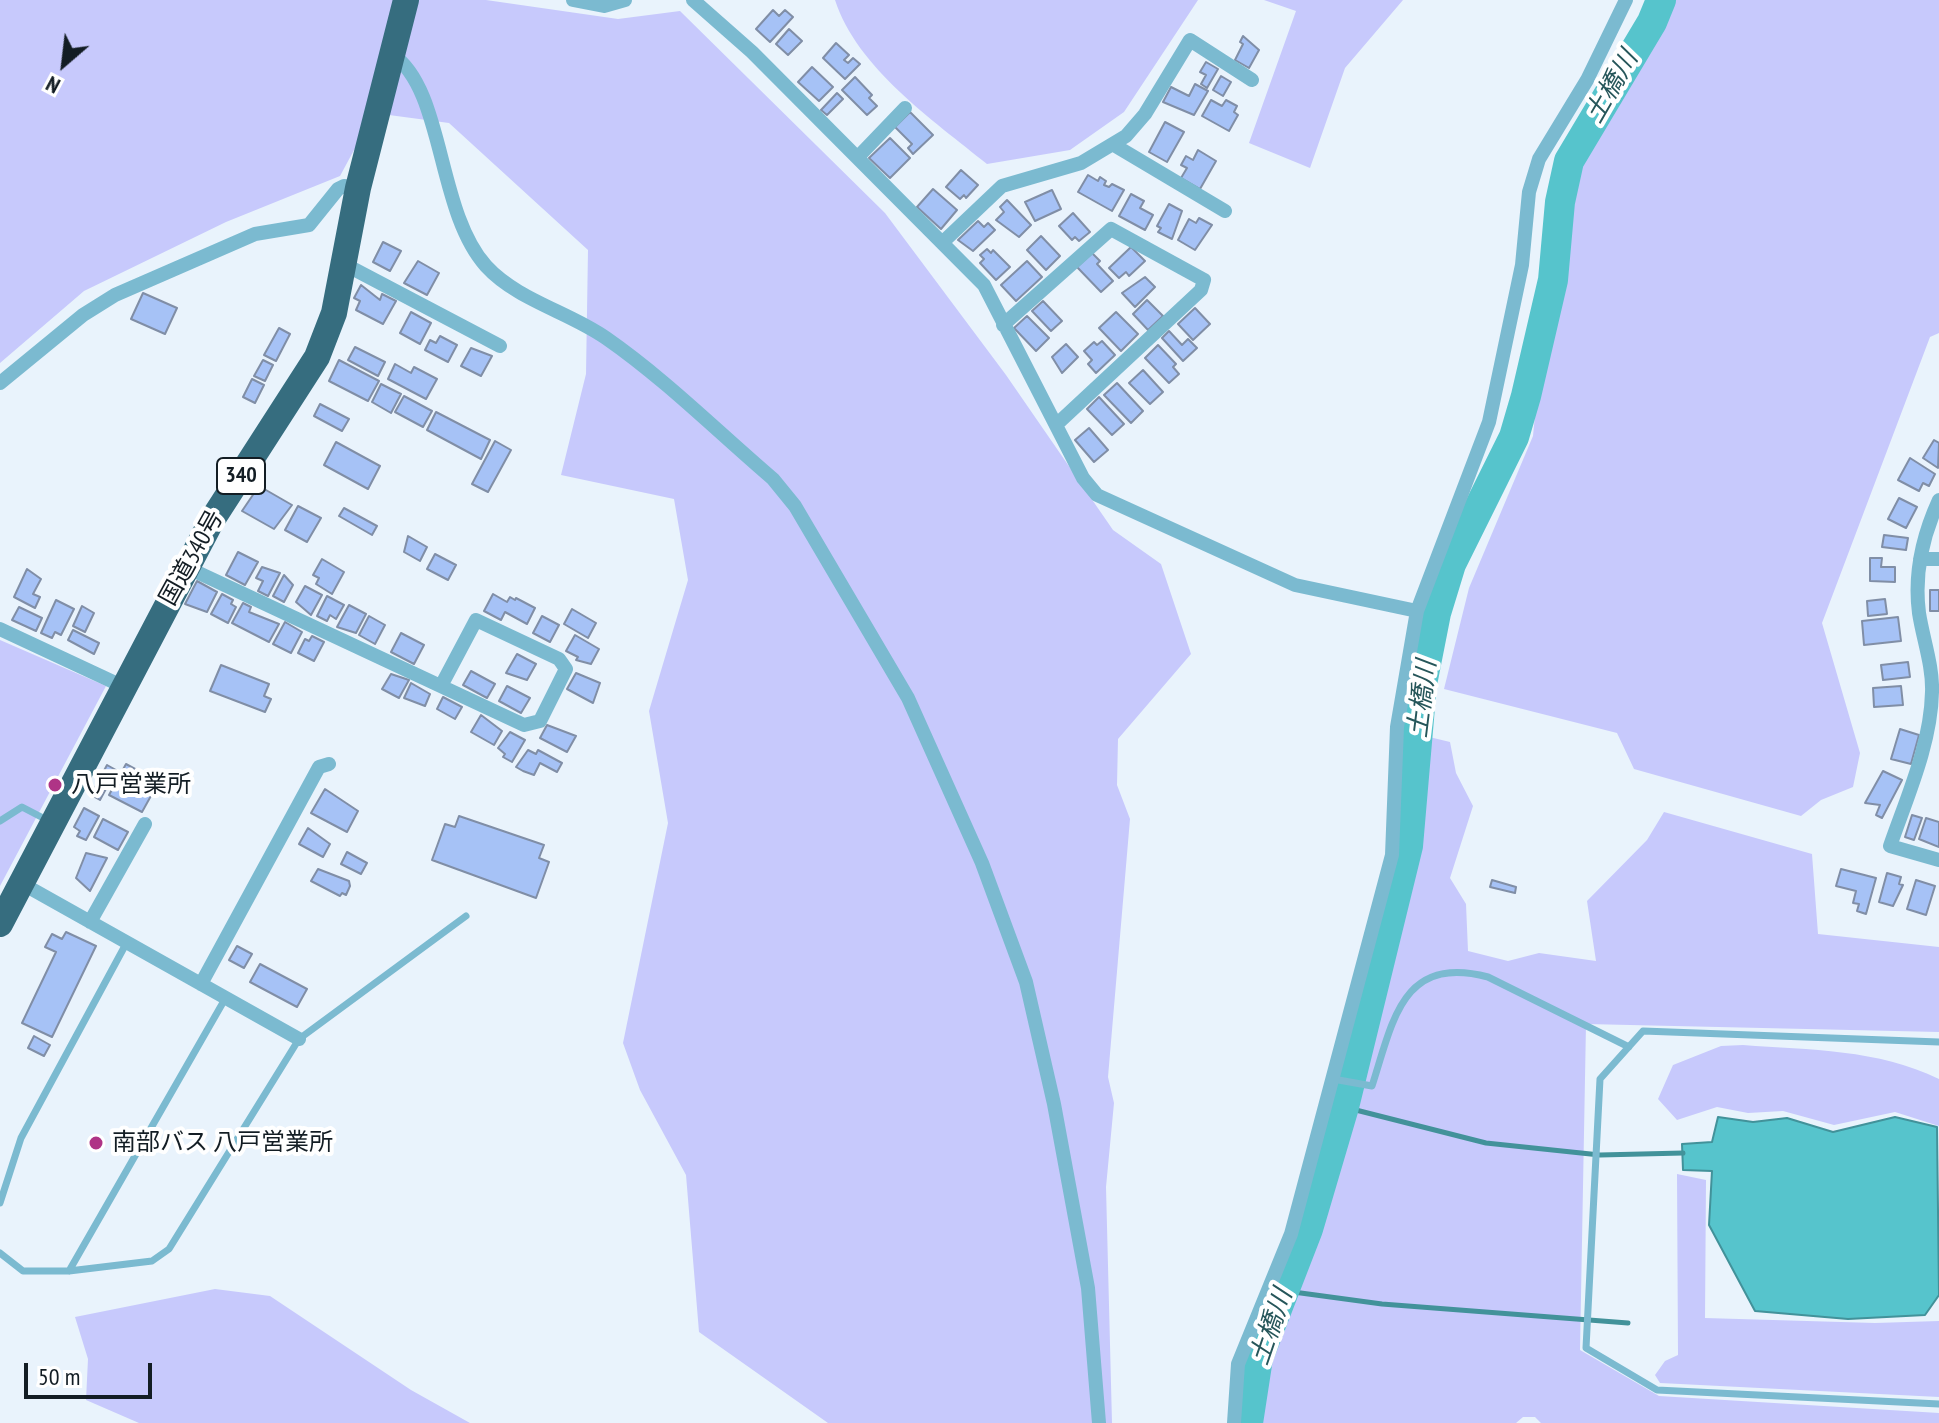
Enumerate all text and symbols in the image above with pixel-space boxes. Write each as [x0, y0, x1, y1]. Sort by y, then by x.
north arrow [24, 24, 104, 104]
water label: 土橋川 [1579, 45, 1645, 129]
text: N [41, 70, 65, 100]
road number: 340 [217, 458, 265, 494]
street label: 国道340号 [154, 505, 230, 611]
water label: 土橋川 [1403, 658, 1443, 740]
place label: 八戸営業所 [71, 771, 191, 799]
marker: 八戸営業所 [46, 776, 64, 794]
place label: 南部バス 八戸営業所 [112, 1129, 333, 1157]
marker: 南部バス 八戸営業所 [87, 1134, 105, 1152]
water label: 土橋川 [1245, 1285, 1299, 1369]
scale bar [28, 1347, 156, 1397]
text: 50 m [38, 1361, 80, 1392]

